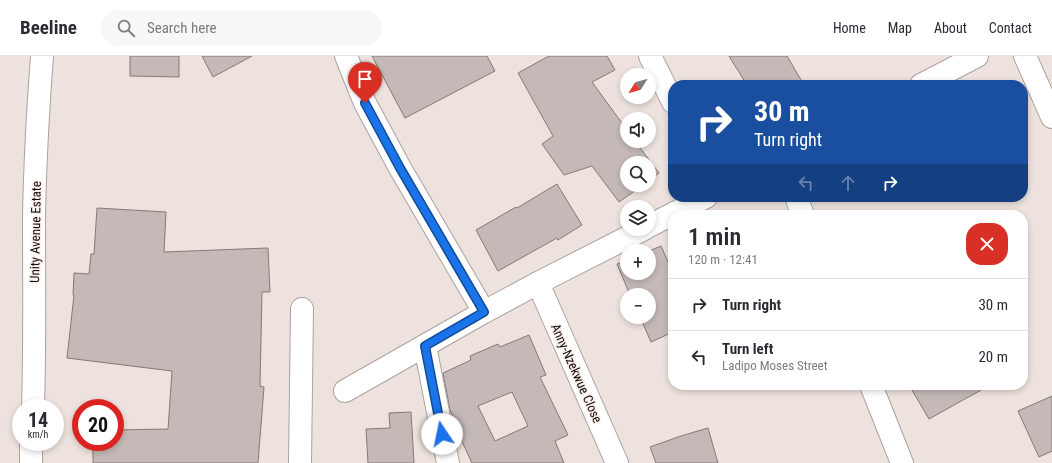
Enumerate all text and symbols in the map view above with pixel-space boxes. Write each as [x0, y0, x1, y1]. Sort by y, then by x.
search box [101, 10, 381, 46]
text: Beeline [20, 16, 77, 39]
icon: search [115, 17, 137, 39]
text: Search here [147, 19, 217, 37]
text: Home [833, 20, 866, 36]
text: Map [888, 20, 912, 36]
text: About [934, 20, 967, 36]
text: Contact [989, 20, 1032, 36]
pin [348, 62, 382, 103]
icon: arrive [354, 68, 376, 90]
north arrow [620, 68, 656, 104]
map controls [620, 68, 656, 324]
text: 30 m [754, 95, 810, 128]
icon: right [688, 96, 740, 148]
button: sound [620, 112, 656, 148]
text: Turn right [754, 129, 822, 150]
button: search [620, 156, 656, 192]
icon: left [795, 172, 817, 194]
icon: ahead [837, 172, 859, 194]
icon: right [879, 172, 901, 194]
street label: Unity Avenue Estate [27, 181, 44, 283]
button: layers [620, 200, 656, 236]
text: 1 min [688, 223, 741, 251]
button: close [966, 223, 1008, 265]
button: + [620, 244, 656, 280]
text: 120 m · 12:41 [688, 252, 758, 267]
button: − [620, 288, 656, 324]
icon: right [688, 294, 710, 316]
text: Turn right [722, 296, 781, 314]
text: 30 m [978, 296, 1008, 314]
street label: Anny-Nzekwue Close [548, 321, 605, 425]
text: Turn left [722, 340, 773, 358]
icon: left [688, 346, 710, 368]
text: 20 m [978, 348, 1008, 366]
text: Ladipo Moses Street [722, 358, 828, 373]
speed limit sign: 20 [72, 399, 124, 451]
text: 14 [28, 408, 48, 432]
position arrow [421, 413, 463, 455]
text: km/h [28, 429, 48, 440]

